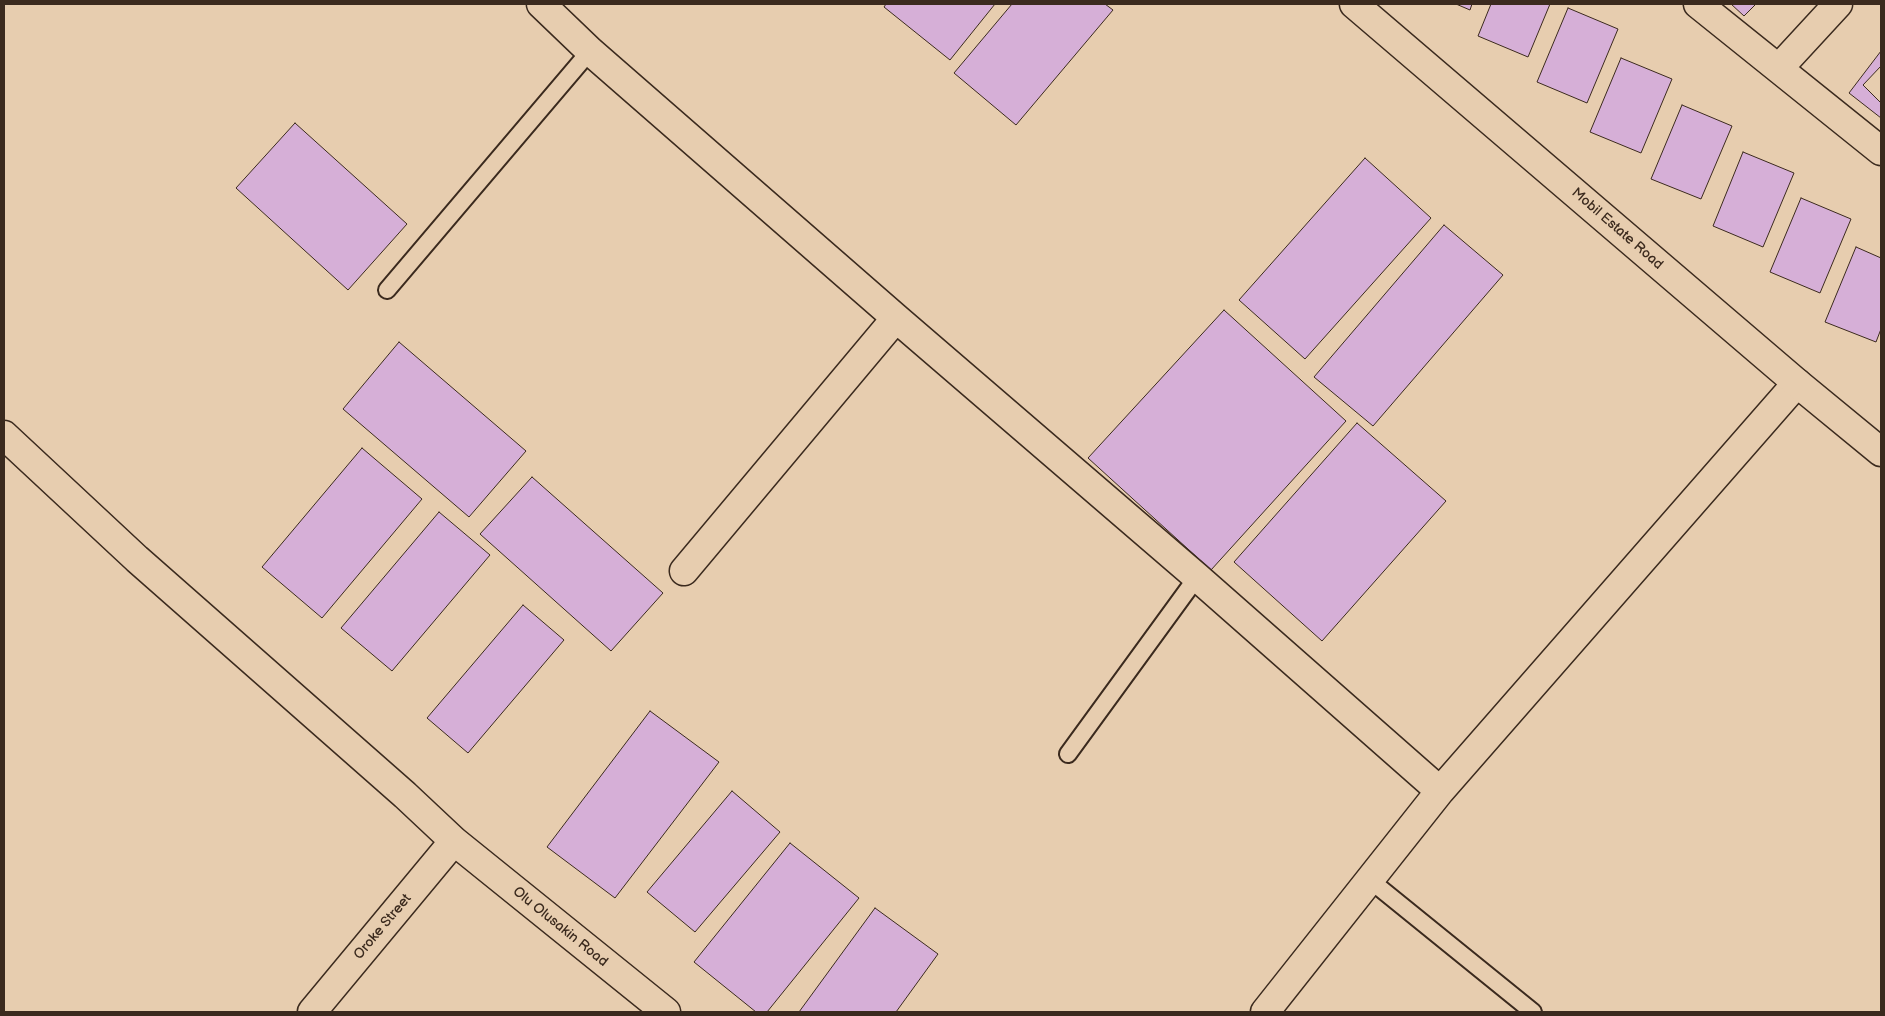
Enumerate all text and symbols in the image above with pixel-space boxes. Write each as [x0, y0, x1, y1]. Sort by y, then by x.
street label: Mobil Estate Road [1568, 185, 1666, 273]
street label: Olu Olusakin Road [509, 884, 611, 970]
street label: Oroke Street [351, 891, 415, 963]

